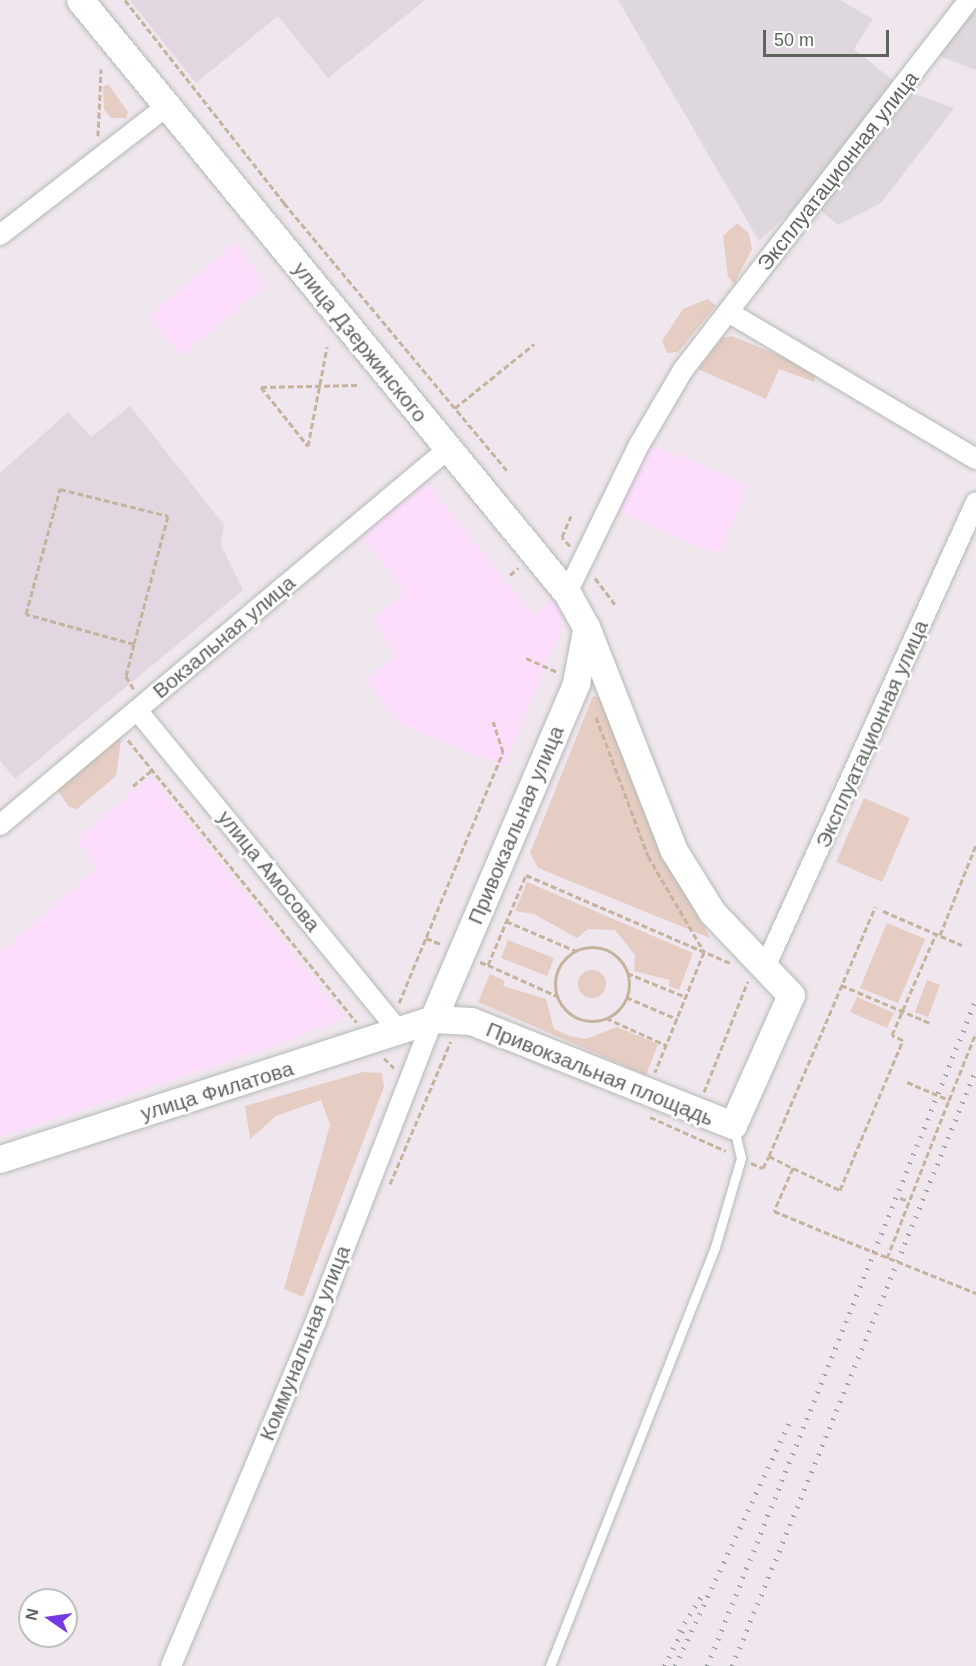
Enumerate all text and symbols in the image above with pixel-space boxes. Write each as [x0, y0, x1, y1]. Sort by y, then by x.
scale bar [766, 18, 892, 56]
text: 50 m [774, 30, 814, 50]
street label: Эксплуатационная улица [752, 66, 924, 276]
street label: улица Дзержинского [288, 257, 432, 427]
street label: Вокзальная улица [148, 570, 300, 704]
street label: Эксплуатационная улица [810, 616, 934, 852]
street label: Привокзальная улица [463, 722, 569, 928]
street label: улица Амосова [212, 805, 326, 937]
street label: Привокзальная площадь [483, 1017, 717, 1131]
street label: улица Филатова [138, 1056, 296, 1126]
street label: Коммунальная улица [254, 1242, 356, 1444]
north arrow [18, 1588, 78, 1648]
text: N [22, 1607, 42, 1622]

